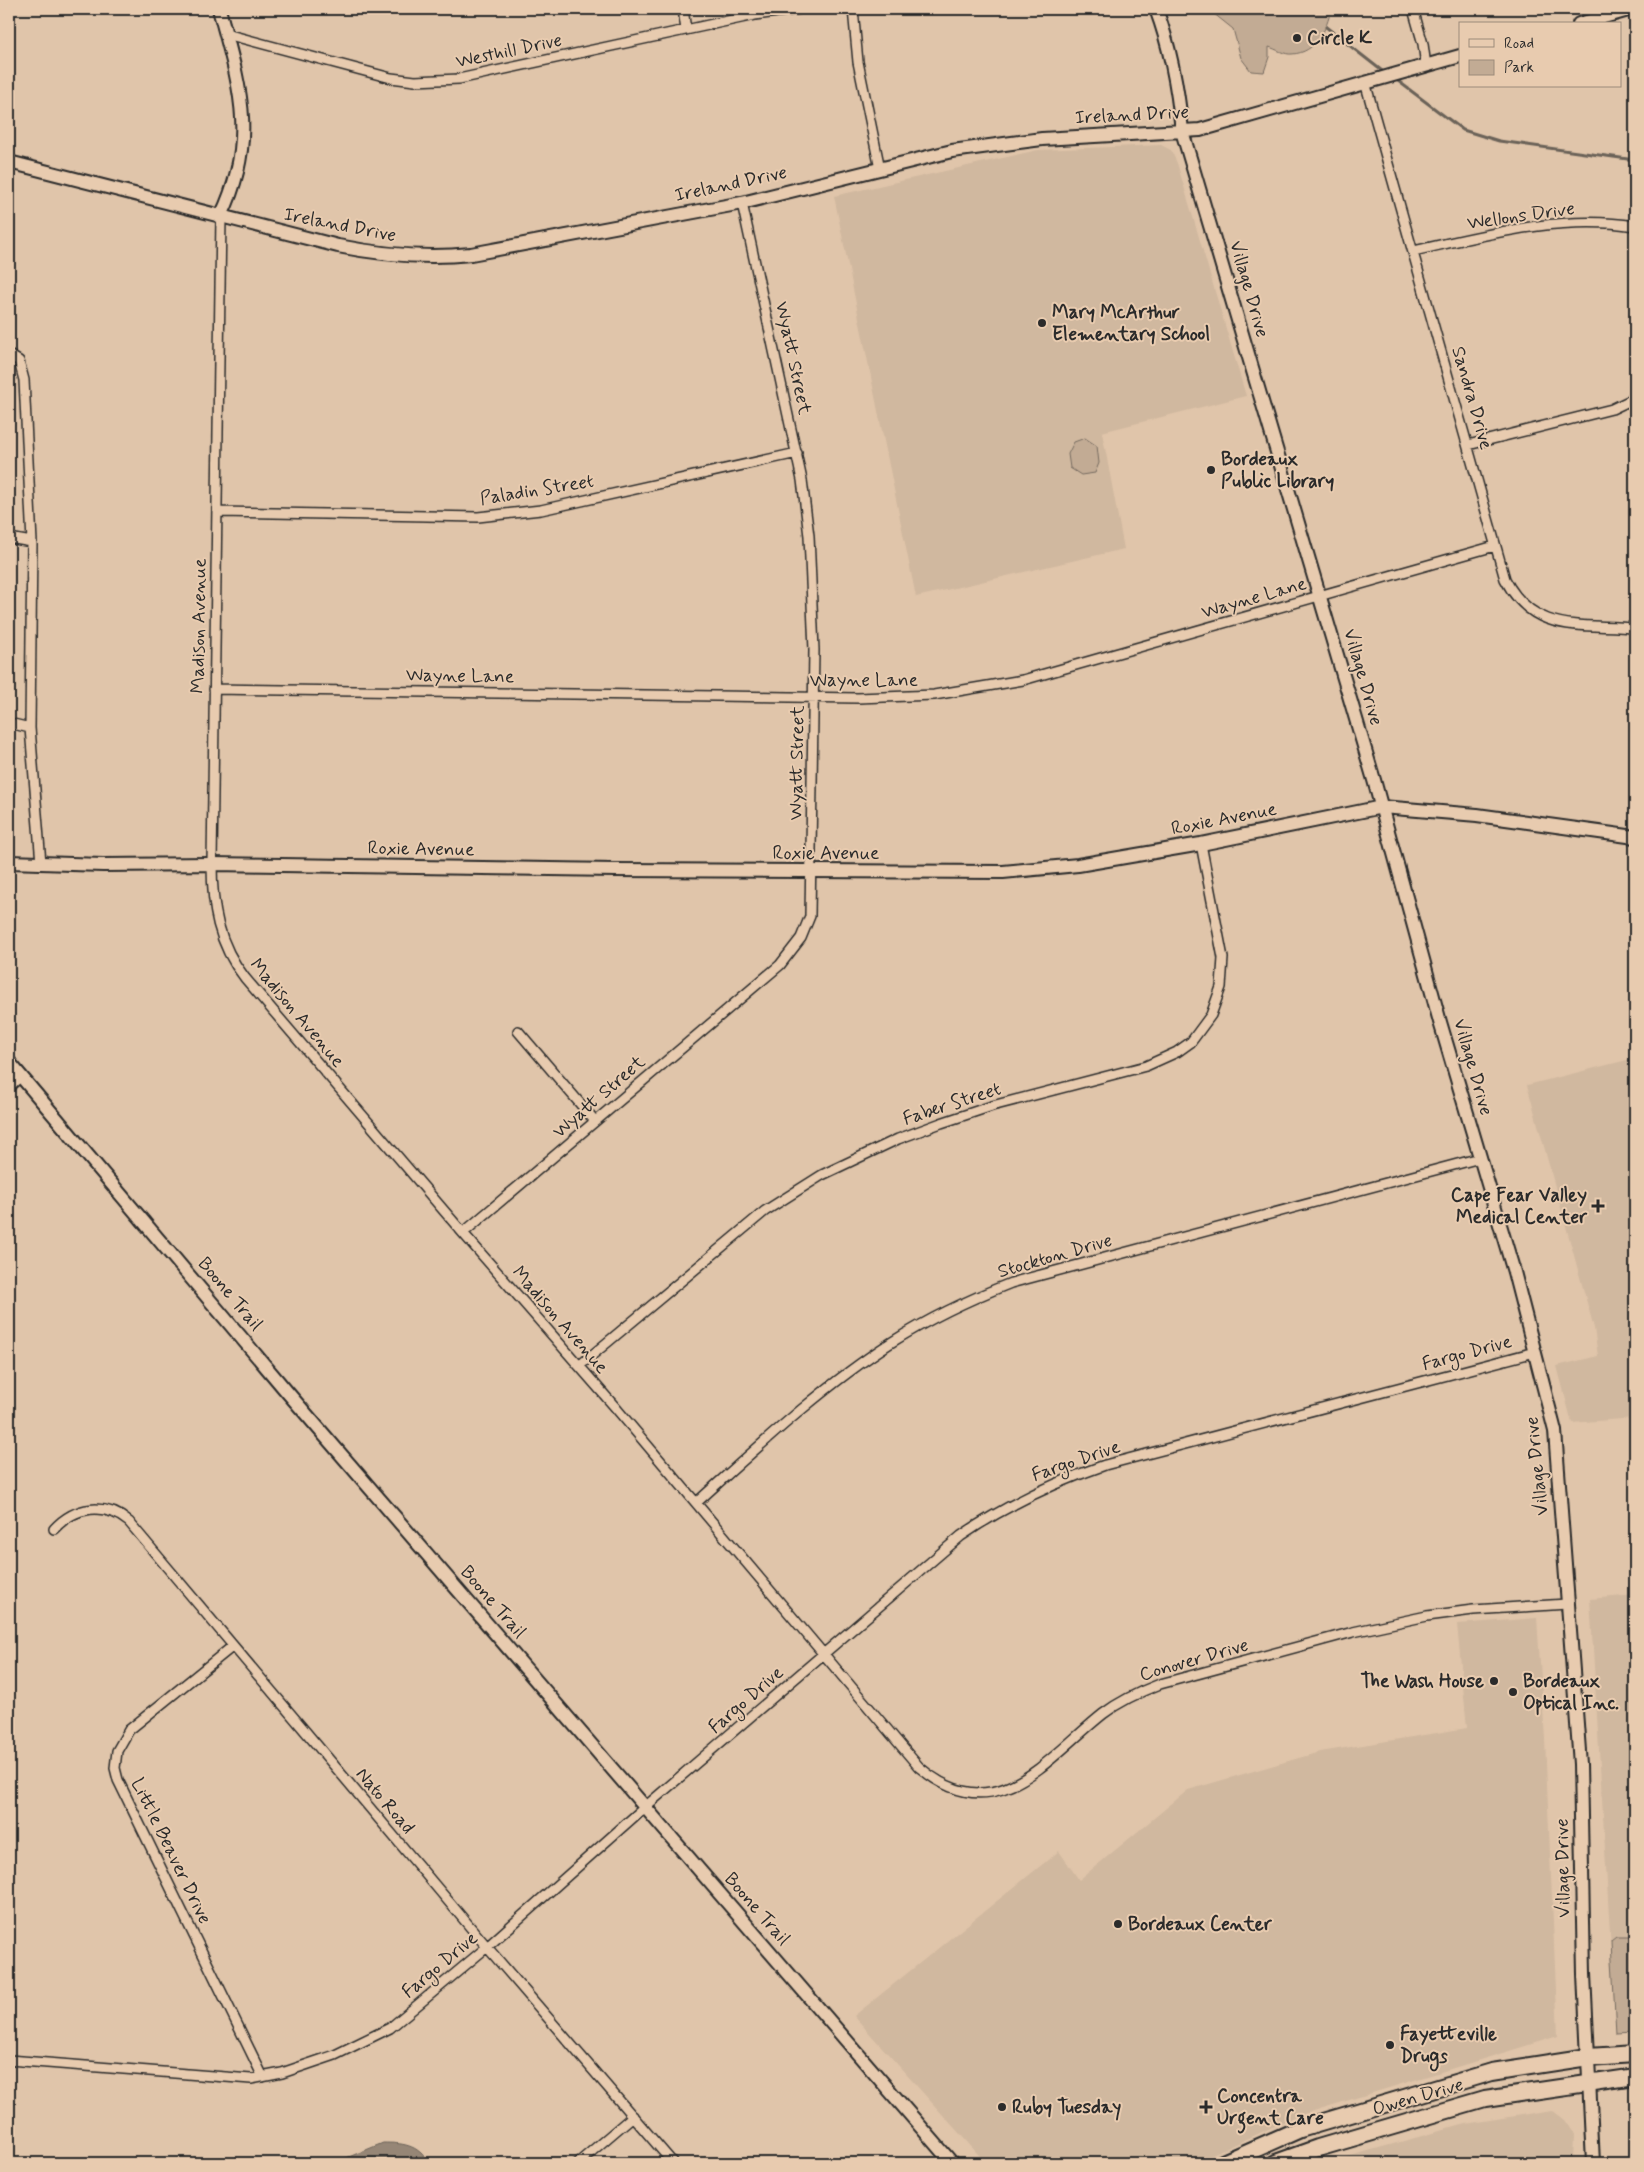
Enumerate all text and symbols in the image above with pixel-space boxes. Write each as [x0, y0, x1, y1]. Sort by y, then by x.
legend [1459, 22, 1622, 88]
place label: Circle K [1307, 26, 1372, 51]
street label: Westhill Drive [454, 28, 564, 74]
marker: Circle K [1291, 32, 1303, 44]
text: Road [1504, 34, 1534, 54]
text: Park [1504, 58, 1534, 78]
street label: Ireland Drive [1074, 100, 1190, 130]
street label: Ireland Drive [673, 160, 789, 208]
street label: Wellons Drive [1465, 196, 1577, 236]
street label: Ireland Drive [282, 202, 398, 248]
street label: Village Drive [1222, 238, 1275, 341]
street label: Wyatt Street [769, 299, 817, 417]
place label: Mary McArthur Elementary School [1052, 300, 1210, 347]
marker: Mary McArthur Elementary School [1036, 317, 1048, 329]
street label: Sandra Drive [1445, 344, 1499, 452]
place label: Bordeaux Public Library [1221, 447, 1334, 494]
marker: Bordeaux Public Library [1205, 464, 1217, 476]
street label: Paladin Street [478, 469, 596, 511]
street label: Madison Avenue [185, 558, 213, 694]
street label: Wayne Lane [1198, 571, 1310, 625]
street label: Village Drive [1336, 626, 1389, 729]
street label: Wayne Lane [406, 663, 514, 689]
street label: Wayne Lane [810, 668, 918, 693]
street label: Wyatt Street [783, 705, 811, 821]
street label: Roxie Avenue [1169, 797, 1279, 841]
street label: Roxie Avenue [367, 836, 475, 862]
street label: Roxie Avenue [773, 841, 879, 866]
street label: Madison Avenue [244, 953, 350, 1073]
street label: Village Drive [1446, 1016, 1499, 1119]
street label: Wyatt Street [547, 1050, 651, 1144]
street label: Faber Street [900, 1076, 1004, 1132]
place label: Cape Fear Valley Medical Center [1451, 1183, 1588, 1230]
marker: Cape Fear Valley Medical Center [1591, 1199, 1605, 1213]
street label: Stockton Drive [995, 1228, 1115, 1284]
street label: Boone Trail [192, 1252, 268, 1336]
street label: Madison Avenue [506, 1261, 614, 1379]
street label: Fargo Drive [1419, 1329, 1515, 1379]
street label: Village Drive [1519, 1415, 1556, 1517]
street label: Fargo Drive [1028, 1434, 1124, 1490]
street label: Boone Trail [454, 1560, 532, 1644]
street label: Conover Drive [1136, 1632, 1252, 1688]
street label: Fargo Drive [703, 1660, 790, 1741]
place label: The Wash House [1360, 1669, 1484, 1694]
place label: Bordeaux Optical Inc. [1523, 1669, 1619, 1716]
marker: The Wash House [1488, 1675, 1500, 1687]
marker: Bordeaux Optical Inc. [1507, 1686, 1519, 1698]
street label: Nato Road [350, 1762, 420, 1840]
street label: Little Beaver Drive [125, 1774, 217, 1928]
street label: Village Drive [1550, 1818, 1577, 1918]
street label: Boone Trail [718, 1867, 796, 1951]
place label: Bordeaux Center [1128, 1912, 1273, 1937]
marker: Bordeaux Center [1112, 1918, 1124, 1930]
street label: Fargo Drive [397, 1926, 485, 2006]
place label: Fayetteville Drugs [1400, 2022, 1497, 2072]
marker: Fayetteville Drugs [1384, 2039, 1396, 2051]
street label: Owen Drive [1369, 2072, 1467, 2122]
place label: Concentra Urgent Care [1217, 2084, 1324, 2134]
place label: Ruby Tuesday [1012, 2095, 1121, 2121]
marker: Concentra Urgent Care [1199, 2100, 1213, 2114]
marker: Ruby Tuesday [996, 2101, 1008, 2113]

